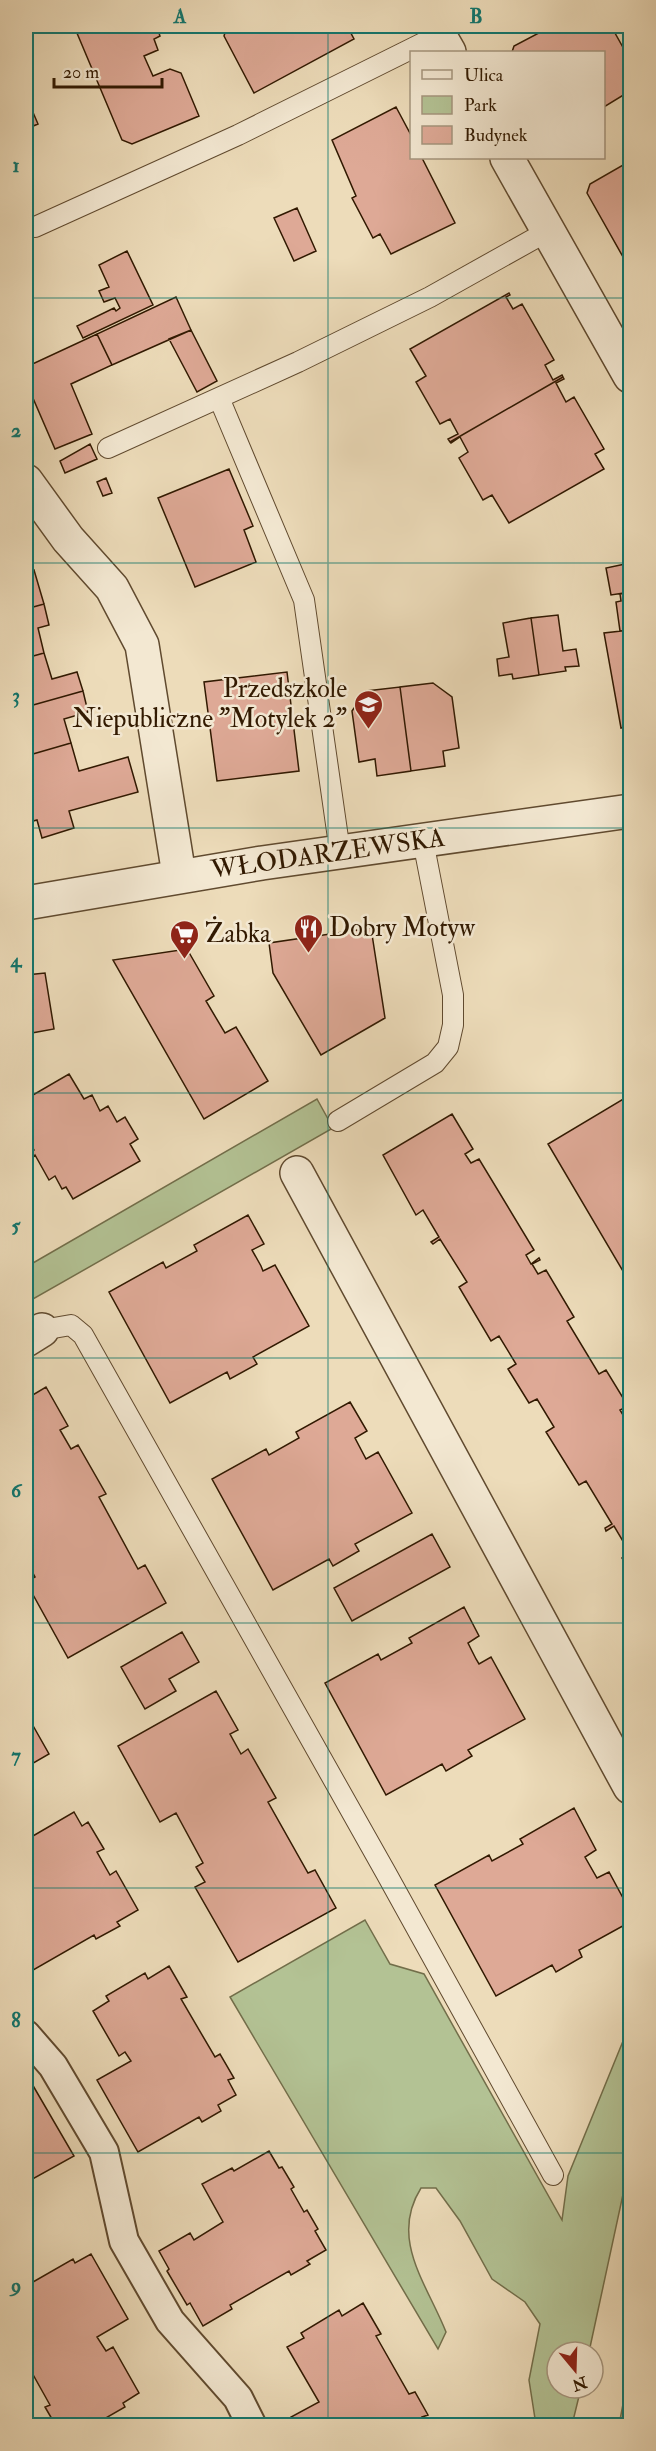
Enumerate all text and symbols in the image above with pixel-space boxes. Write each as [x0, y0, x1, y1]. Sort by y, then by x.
text: A [173, 4, 187, 29]
text: B [469, 4, 483, 29]
scale bar [54, 51, 162, 89]
legend [410, 51, 605, 159]
text: 20 m [63, 61, 99, 84]
text: Ulica [464, 64, 504, 87]
text: Park [464, 94, 497, 117]
text: Budynek [464, 124, 528, 147]
text: 1 [12, 153, 20, 178]
text: 2 [11, 418, 21, 443]
place label: Przedszkole Niepubliczne "Motylek 2" [73, 673, 347, 736]
text: 3 [12, 683, 20, 708]
school or university icon: Przedszkole Niepubliczne "Motylek 2" [352, 688, 384, 730]
street label: WŁODARZEWSKA [208, 822, 447, 886]
restaurant icon: Dobry Motyw [292, 912, 324, 954]
place label: Dobry Motyw [329, 912, 476, 944]
place label: Żabka [205, 916, 271, 950]
supermarket icon: Żabka [168, 918, 200, 960]
text: 4 [10, 948, 23, 973]
text: 5 [12, 1213, 22, 1238]
text: 6 [11, 1478, 23, 1503]
text: 7 [11, 1743, 21, 1768]
text: 8 [11, 2008, 21, 2033]
text: 9 [9, 2273, 21, 2298]
north arrow [545, 2340, 605, 2400]
text: N [569, 2371, 591, 2395]

